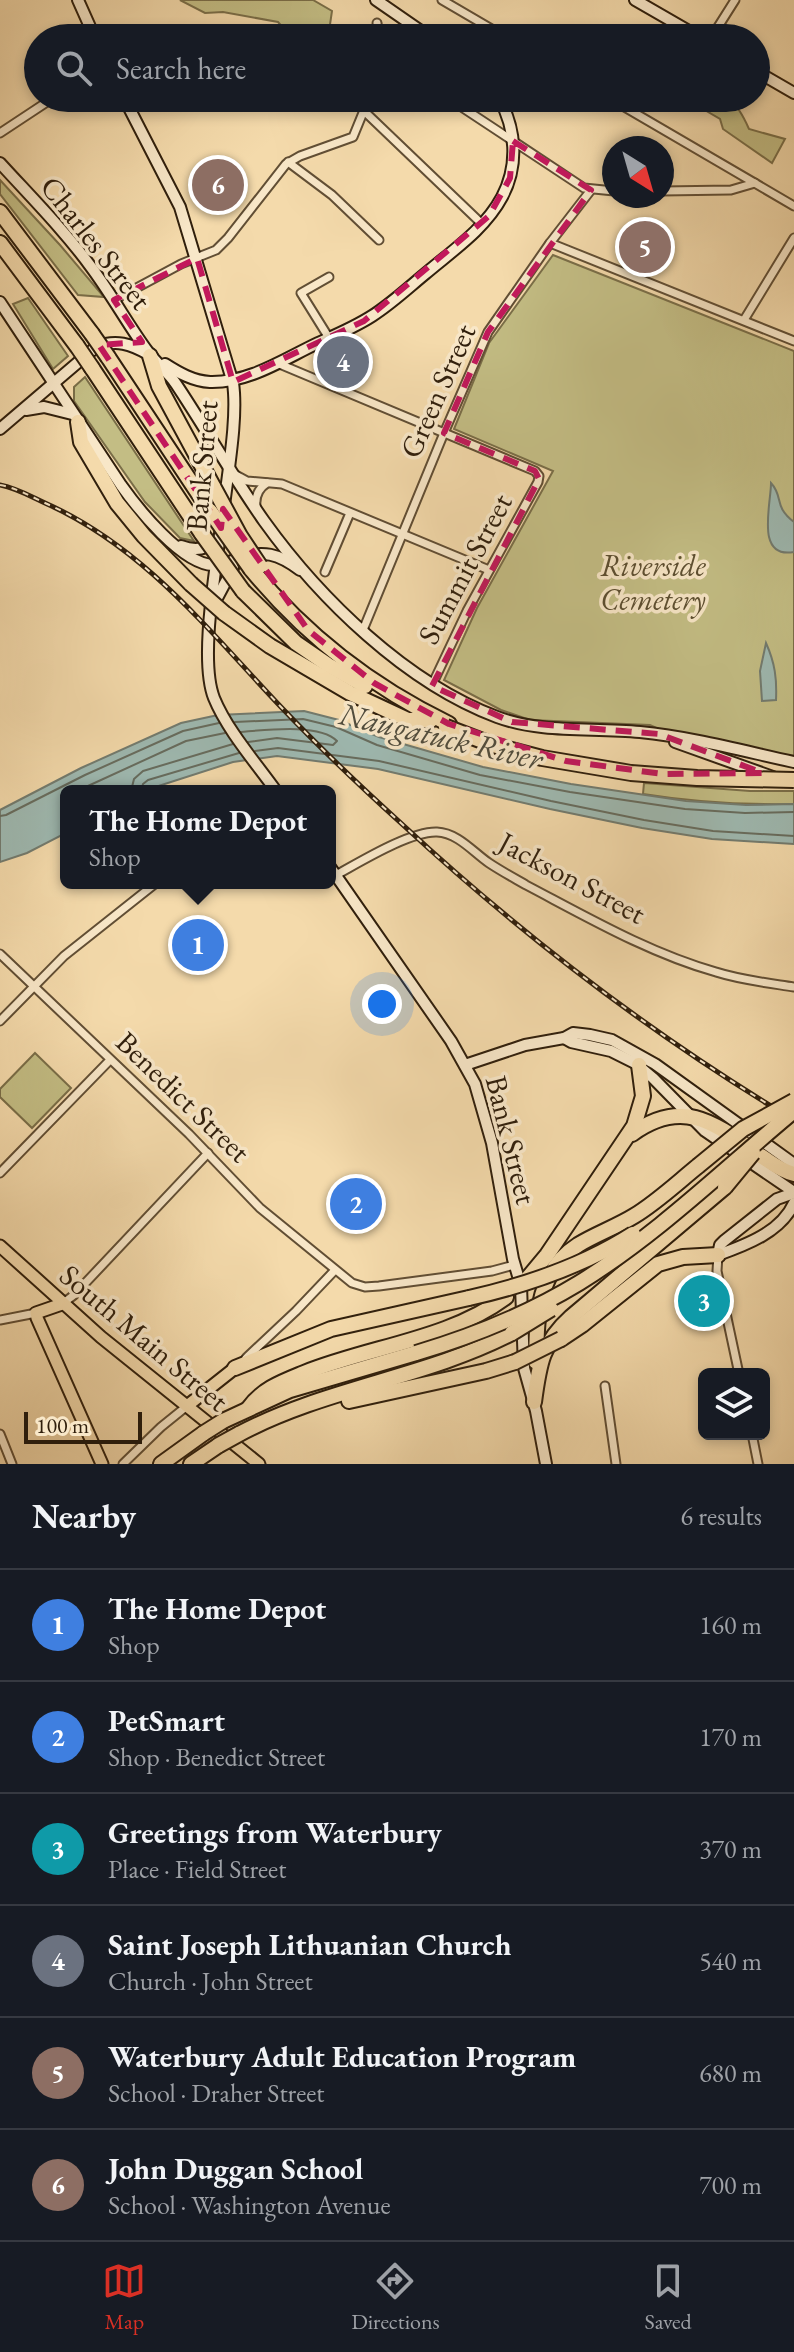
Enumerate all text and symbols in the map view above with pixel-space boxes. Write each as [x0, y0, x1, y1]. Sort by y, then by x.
search box [24, 24, 770, 112]
icon: search [52, 46, 96, 90]
text: Search here [116, 49, 246, 88]
north arrow [602, 136, 674, 208]
pin: 6 [192, 155, 244, 215]
street label: Charles Street [32, 168, 161, 318]
pin: 5 [619, 217, 671, 277]
street label: Green Street [391, 317, 485, 464]
pin: 4 [317, 332, 369, 392]
street label: Bank Street [176, 398, 227, 533]
street label: Summit Street [409, 486, 521, 651]
park label: Riverside Cemetery [600, 546, 707, 619]
water label: Naugatuck River [334, 692, 549, 780]
popup [60, 785, 336, 889]
text: The Home Depot [89, 801, 307, 840]
street label: Jackson Street [489, 821, 653, 933]
text: Shop [89, 840, 141, 874]
pin: 1 [172, 915, 224, 975]
your location [362, 984, 402, 1024]
street label: Benedict Street [108, 1023, 259, 1171]
street label: Bank Street [477, 1071, 546, 1209]
pin: 2 [330, 1174, 382, 1234]
street label: South Main Street [52, 1256, 237, 1420]
pin: 3 [678, 1271, 730, 1331]
map controls [698, 1368, 770, 1440]
button: layers [698, 1368, 770, 1440]
scale bar [24, 1408, 142, 1444]
text: 100 m [36, 1411, 89, 1440]
text: Nearby [32, 1494, 136, 1538]
text: 6 results [681, 1499, 762, 1533]
text: The Home Depot [108, 1589, 326, 1628]
text: 1 [51, 1608, 65, 1642]
text: 160 m [699, 1608, 762, 1642]
text: Shop [108, 1628, 160, 1662]
text: PetSmart [108, 1701, 225, 1740]
text: 2 [51, 1720, 65, 1754]
text: 170 m [699, 1720, 762, 1754]
text: Shop · Benedict Street [108, 1740, 325, 1774]
text: Greetings from Waterbury [108, 1813, 442, 1852]
text: 3 [51, 1832, 65, 1866]
text: 370 m [699, 1832, 762, 1866]
text: Place · Field Street [108, 1852, 286, 1886]
text: Saint Joseph Lithuanian Church [108, 1925, 511, 1964]
text: 4 [51, 1944, 65, 1978]
text: 540 m [699, 1944, 762, 1978]
text: Church · John Street [108, 1964, 313, 1998]
text: Waterbury Adult Education Program [108, 2037, 576, 2076]
text: 5 [51, 2056, 65, 2090]
text: 680 m [699, 2056, 762, 2090]
text: School · Draher Street [108, 2076, 324, 2110]
text: John Duggan School [108, 2149, 363, 2188]
text: 6 [51, 2168, 65, 2202]
text: 700 m [699, 2168, 762, 2202]
text: School · Washington Avenue [108, 2188, 391, 2222]
tab: Map [102, 2259, 146, 2336]
tab: Directions [351, 2259, 440, 2336]
tab: Saved [644, 2259, 692, 2336]

